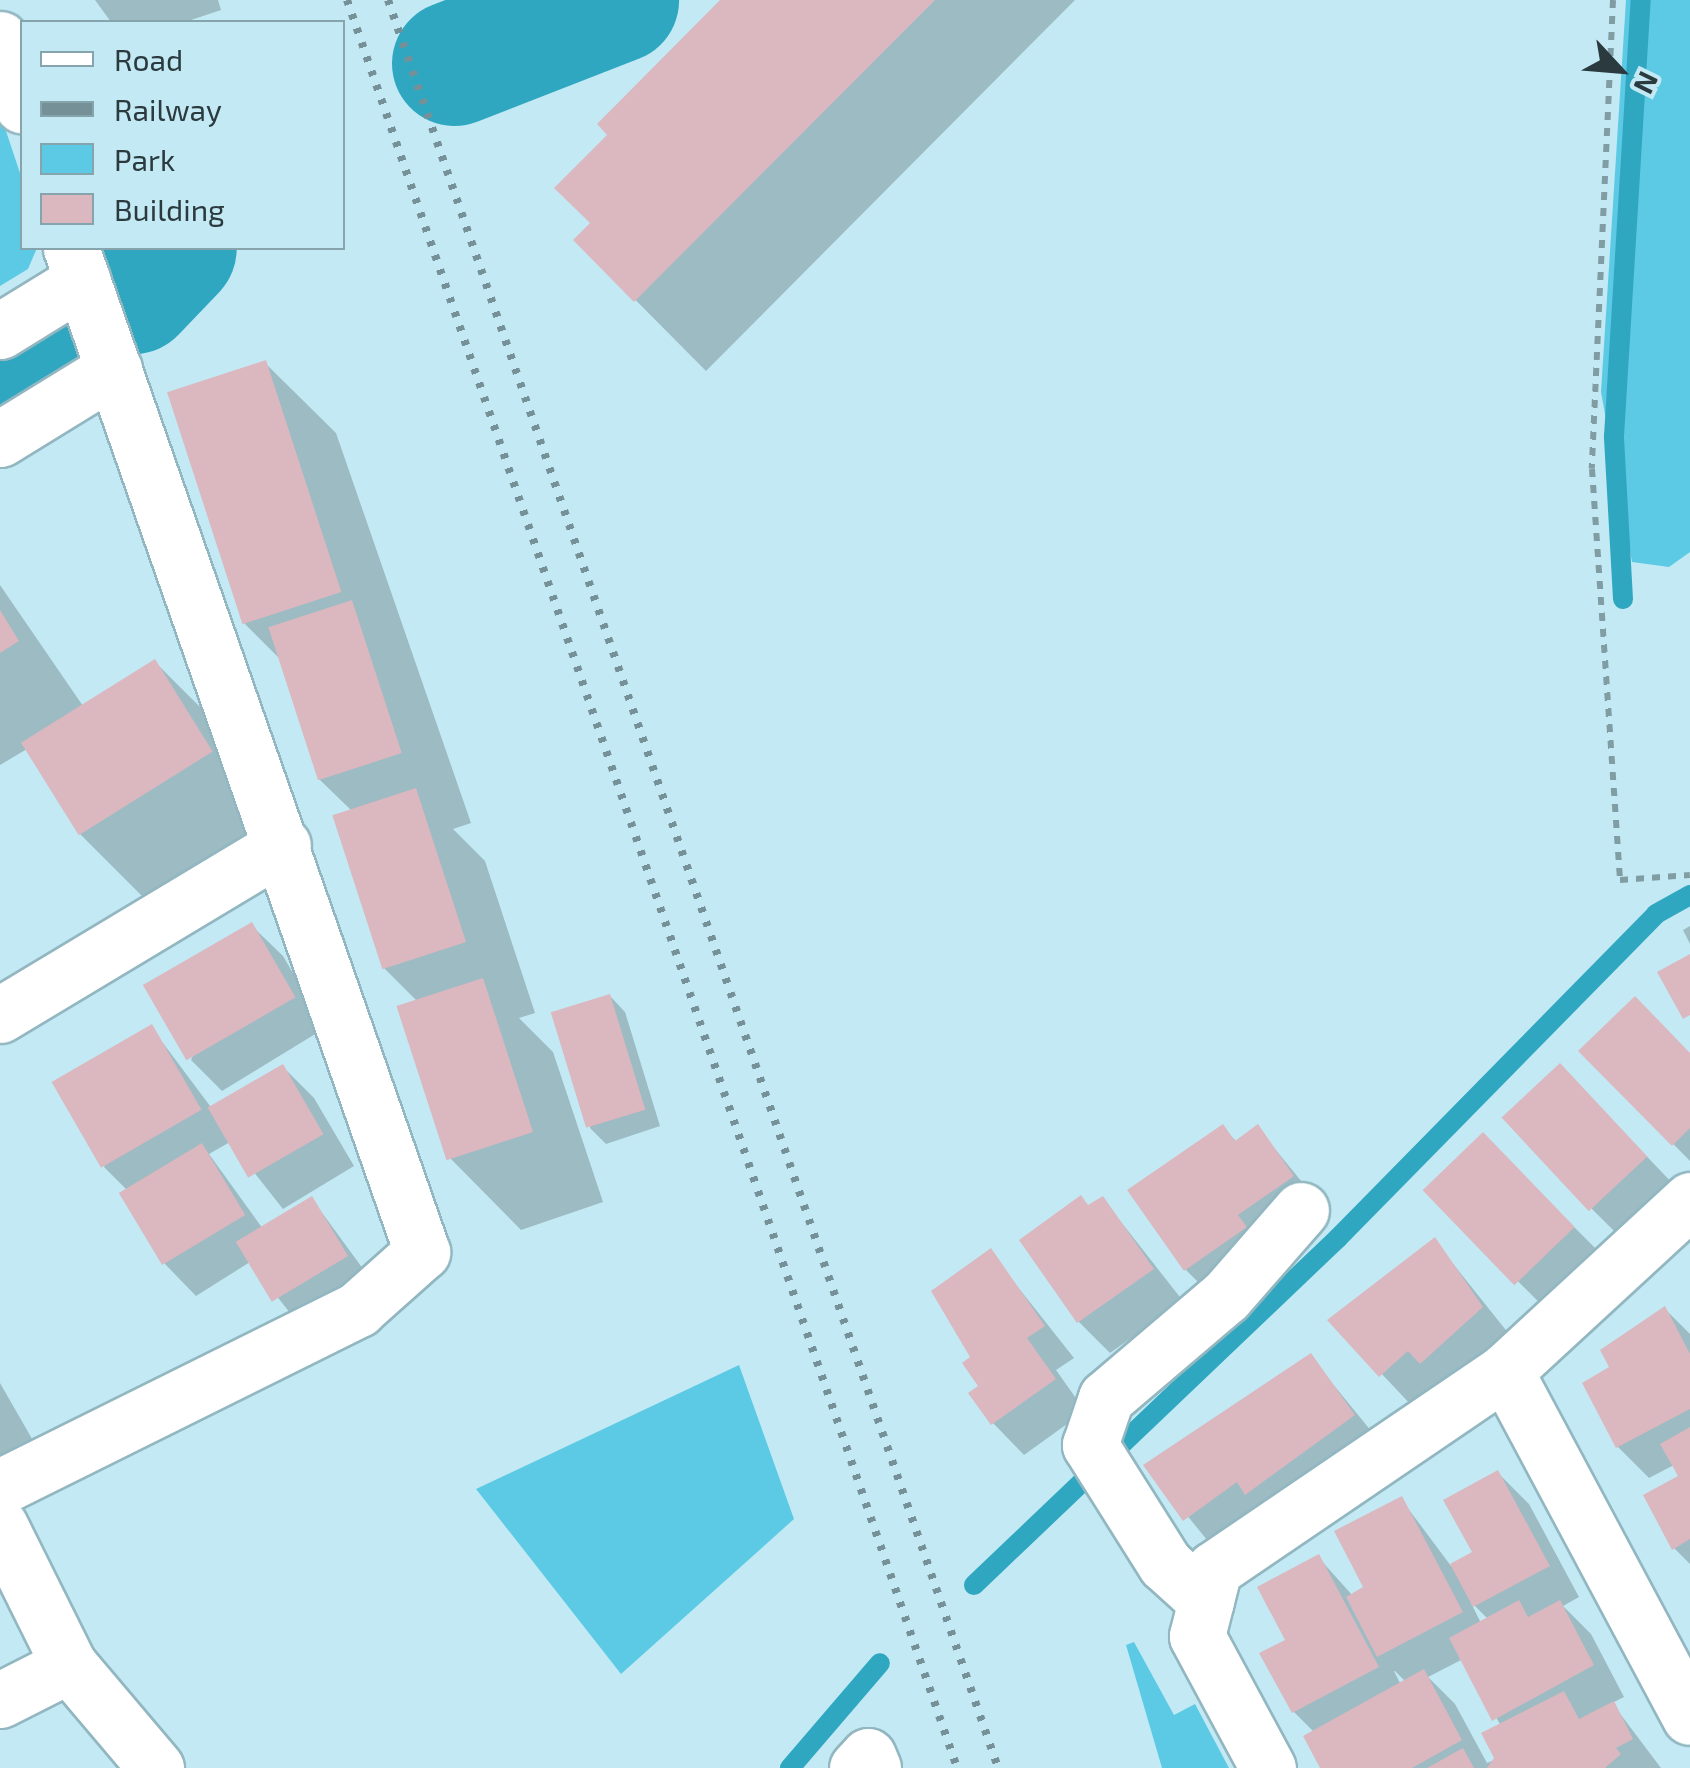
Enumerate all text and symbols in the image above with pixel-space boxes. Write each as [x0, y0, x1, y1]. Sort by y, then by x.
legend [20, 20, 345, 250]
north arrow [1570, 20, 1670, 120]
text: Road [114, 41, 183, 77]
text: N [1627, 67, 1667, 100]
text: Railway [114, 91, 222, 127]
text: Park [114, 141, 175, 177]
text: Building [114, 191, 225, 227]

